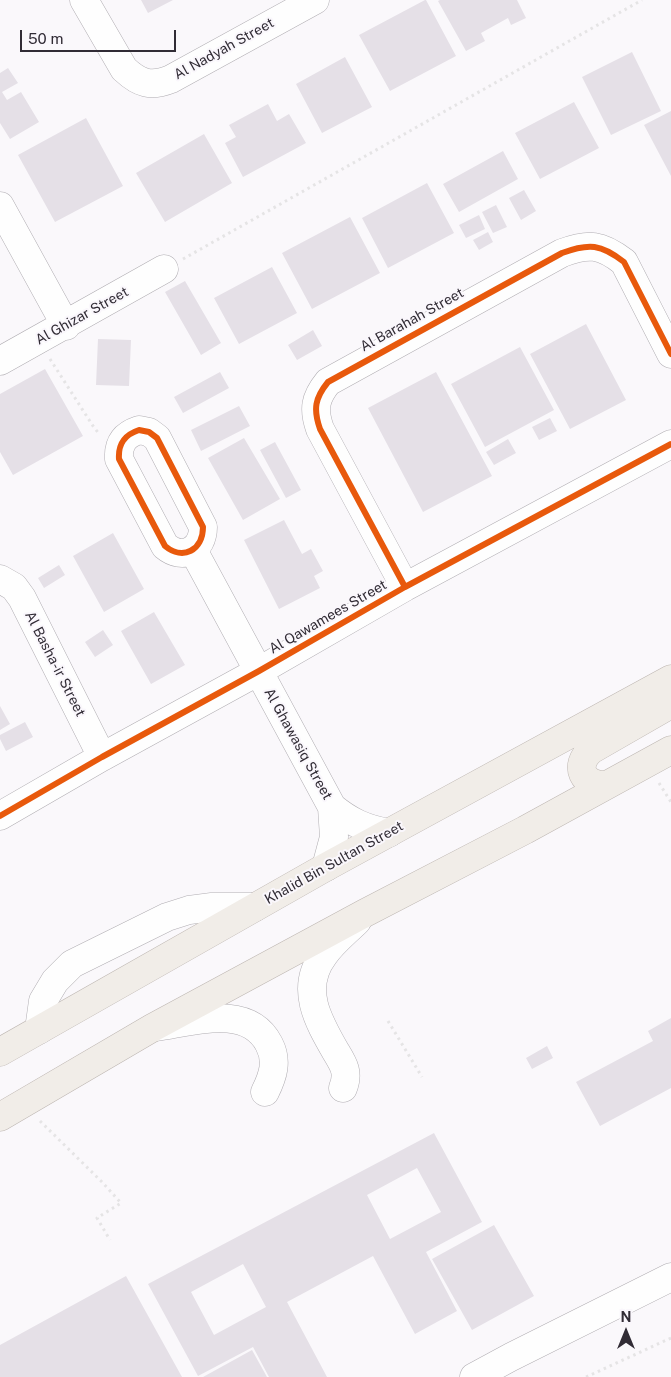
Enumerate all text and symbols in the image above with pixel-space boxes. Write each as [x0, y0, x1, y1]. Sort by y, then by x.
street label: Al Nadyah Street [171, 15, 277, 83]
scale bar [22, 20, 179, 52]
text: 50 m [28, 30, 63, 47]
street label: Al Ghizar Street [33, 284, 131, 348]
street label: Al Barahah Street [357, 285, 467, 355]
street label: Al Qawamees Street [266, 576, 390, 658]
street label: Al Basha-ir Street [21, 608, 89, 720]
street label: Al Ghawasiq Street [260, 685, 336, 803]
street label: Khalid Bin Sultan Street [262, 818, 406, 908]
north arrow [601, 1307, 651, 1357]
text: N [621, 1309, 631, 1325]

